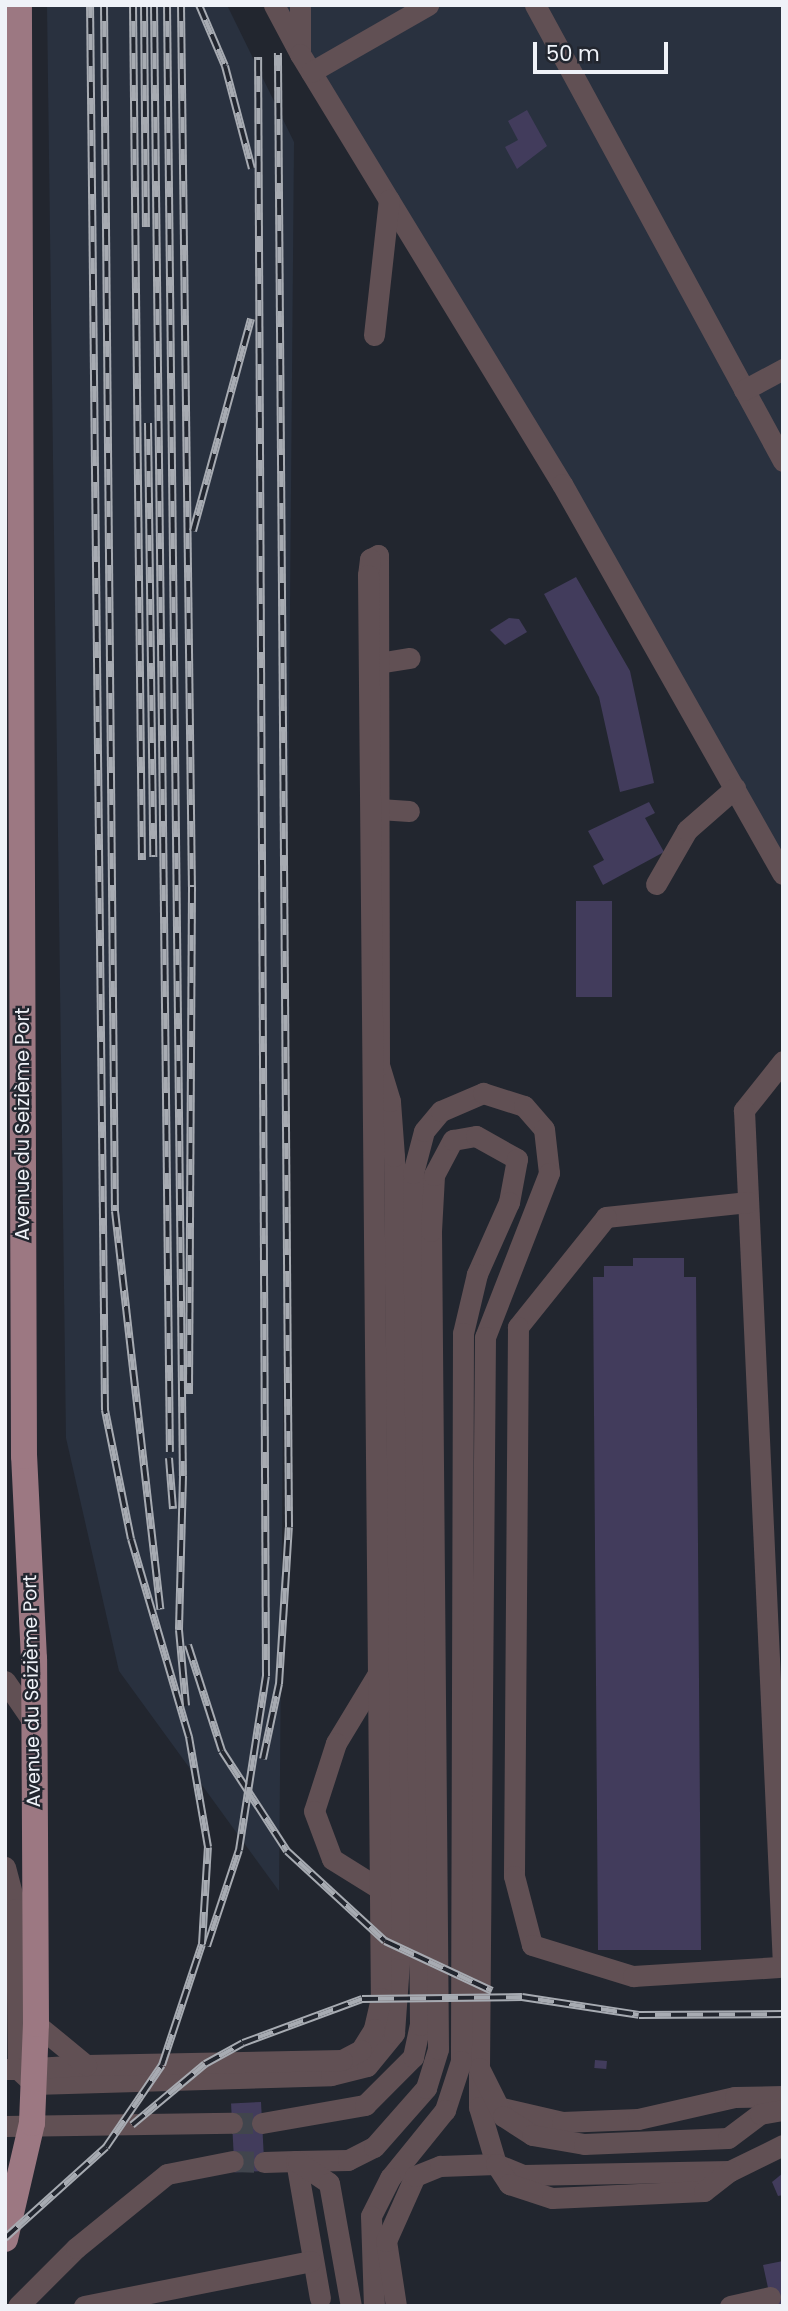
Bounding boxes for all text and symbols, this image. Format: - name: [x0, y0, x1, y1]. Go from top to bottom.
- scale bar: [536, 28, 671, 72]
- text: 50 m: [546, 39, 600, 68]
- street label: Avenue du Seizième Port: [12, 1008, 34, 1240]
- street label: Avenue du Seizième Port: [19, 1574, 45, 1808]

